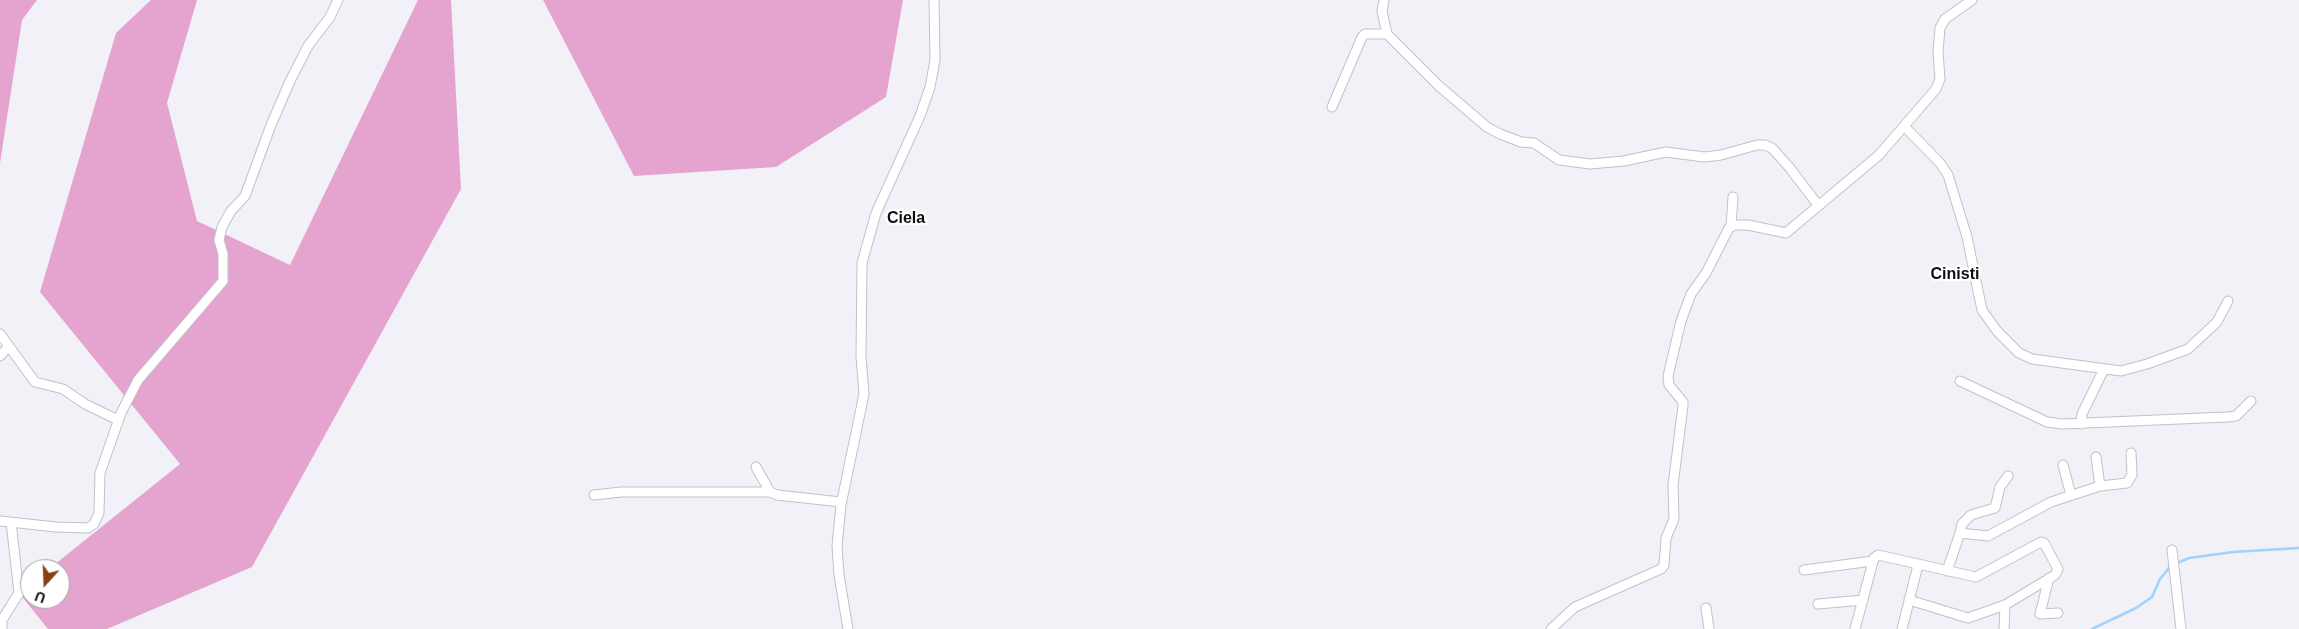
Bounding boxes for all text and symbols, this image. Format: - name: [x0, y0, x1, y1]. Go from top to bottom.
- district label: Ciela: [887, 209, 925, 229]
- district label: Cinisti: [1931, 265, 1979, 285]
- north arrow: [20, 559, 70, 609]
- text: U: [33, 588, 48, 606]

